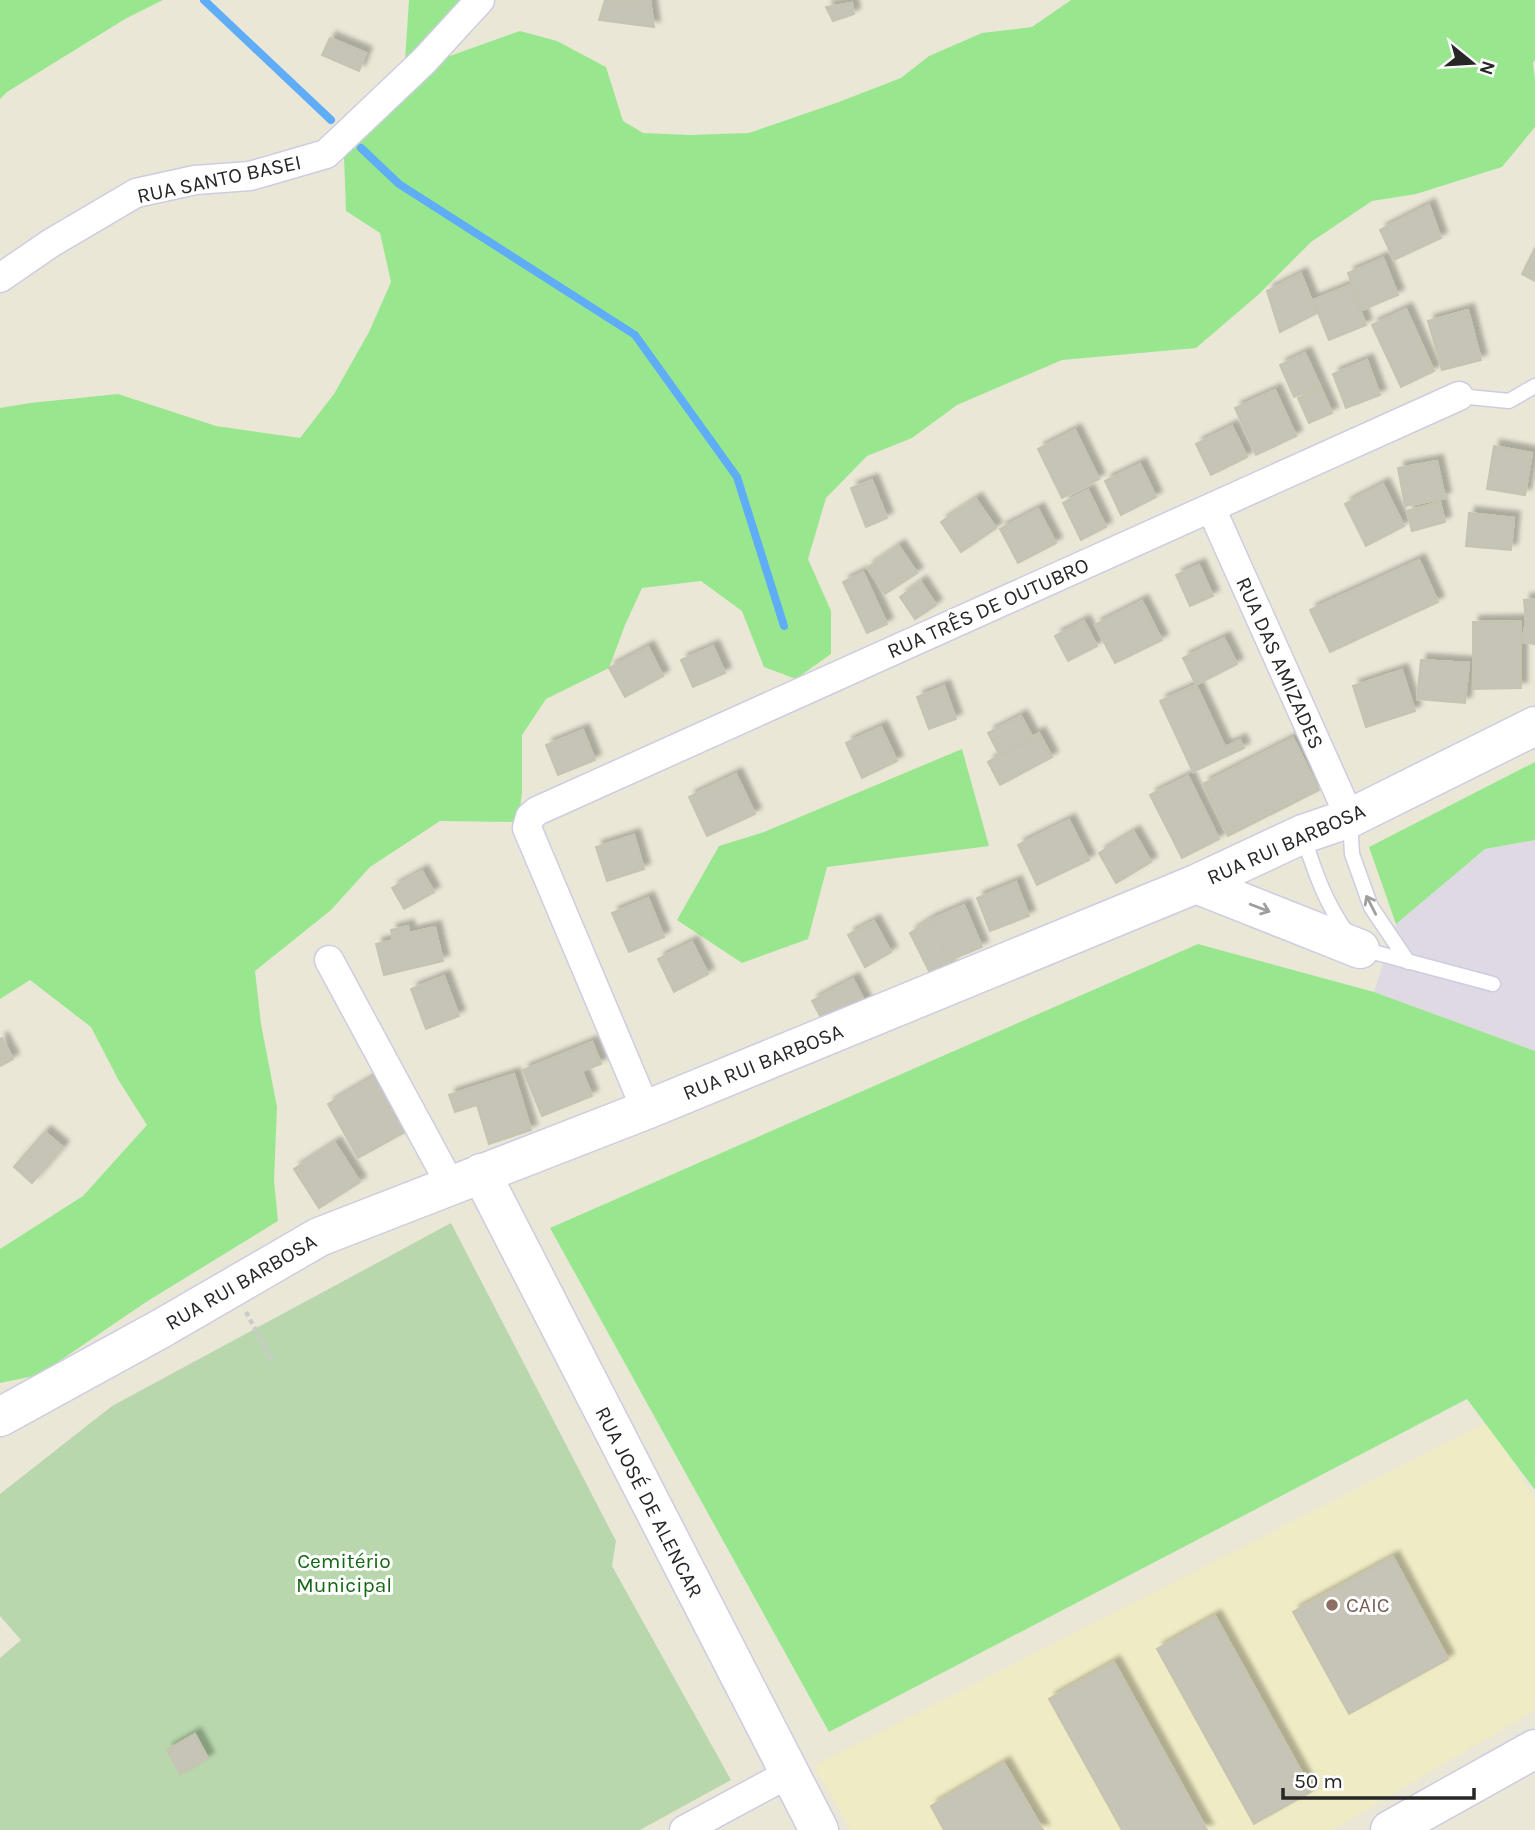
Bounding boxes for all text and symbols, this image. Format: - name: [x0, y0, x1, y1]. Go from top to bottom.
- north arrow: [1437, 28, 1507, 98]
- text: N: [1475, 58, 1500, 78]
- street label: RUA SANTO BASEI: [135, 150, 303, 208]
- street label: RUA TRÊS DE OUTUBRO: [883, 553, 1093, 663]
- street label: RUA DAS AMIZADES: [1231, 573, 1329, 753]
- street label: RUA RUI BARBOSA: [1203, 798, 1369, 890]
- one-way arrow: [1363, 895, 1377, 916]
- one-way arrow: [1249, 902, 1270, 915]
- street label: RUA RUI BARBOSA: [679, 1019, 847, 1105]
- street label: RUA RUI BARBOSA: [161, 1229, 321, 1335]
- street label: RUA JOSÉ DE ALENCAR: [590, 1402, 708, 1602]
- park label: Cemitério Municipal: [296, 1549, 392, 1597]
- place label: CAIC: [1346, 1593, 1390, 1617]
- marker: CAIC: [1324, 1597, 1340, 1613]
- scale bar: [1283, 1756, 1474, 1800]
- text: 50 m: [1294, 1769, 1343, 1793]

